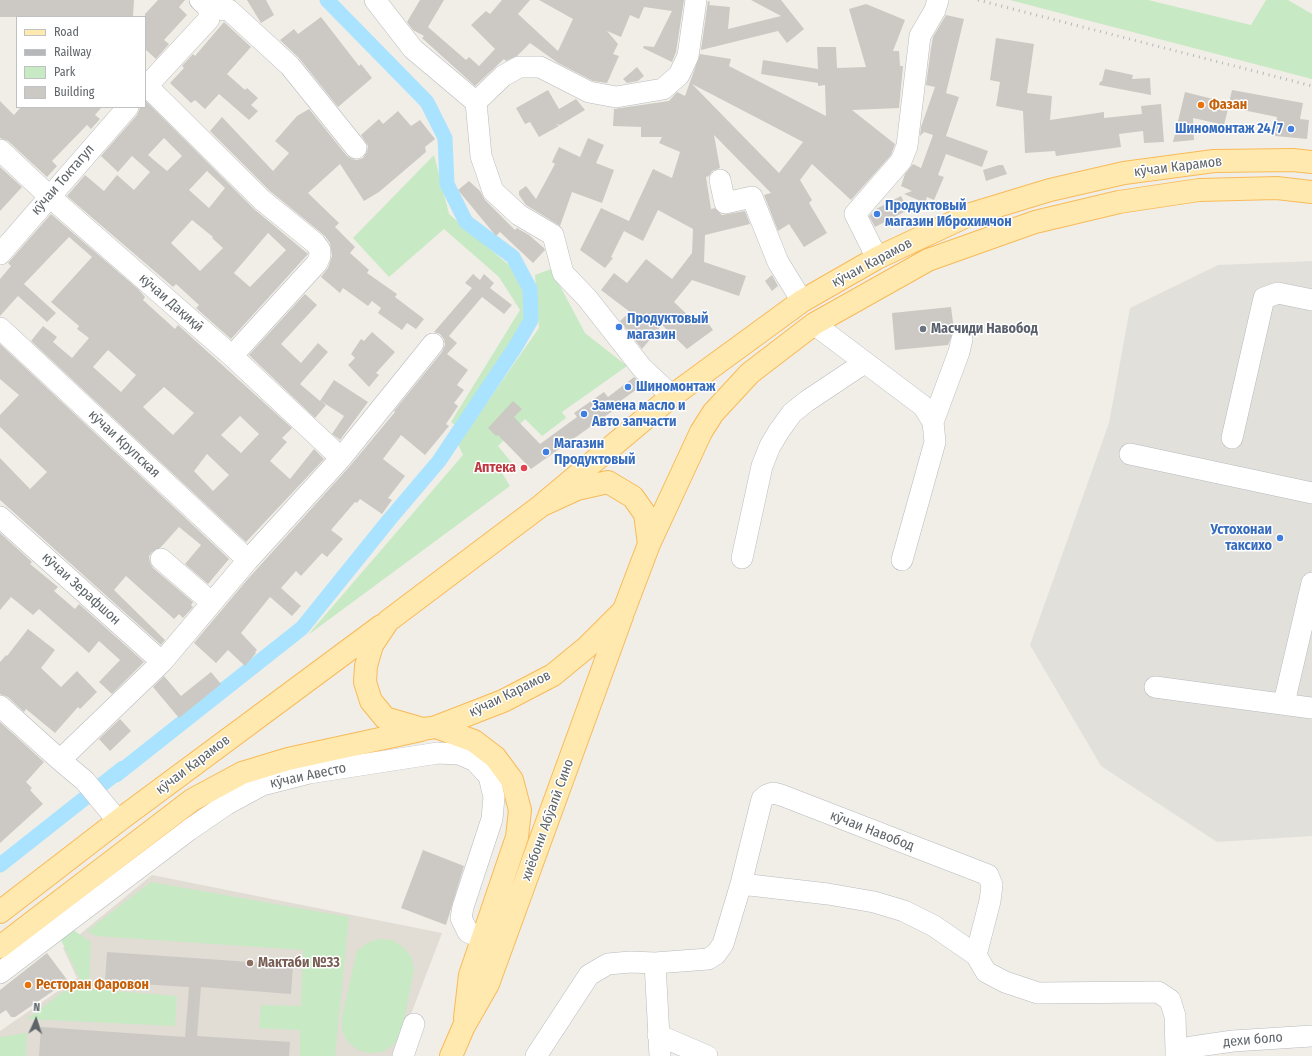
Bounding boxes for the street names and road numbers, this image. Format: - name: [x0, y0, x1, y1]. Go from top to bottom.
- street label: кӯчаи Токтагул: [28, 141, 98, 219]
- street label: кӯчаи Карамов: [1133, 153, 1223, 181]
- street label: кӯчаи Карамов: [829, 235, 915, 291]
- street label: кӯчаи Дақиқӣ: [135, 270, 207, 336]
- street label: кӯчаи Крупская: [85, 406, 163, 482]
- street label: кӯчаи Зерафшон: [38, 549, 124, 629]
- street label: кӯчаи Карамов: [466, 667, 554, 721]
- street label: кӯчаи Карамов: [153, 732, 233, 798]
- street label: хиёбони Абӯалӣ Сино: [518, 757, 578, 883]
- street label: кӯчаи Авесто: [268, 760, 348, 792]
- street label: кӯчаи Навобод: [828, 807, 916, 855]
- street label: дехи боло: [1222, 1029, 1284, 1051]

